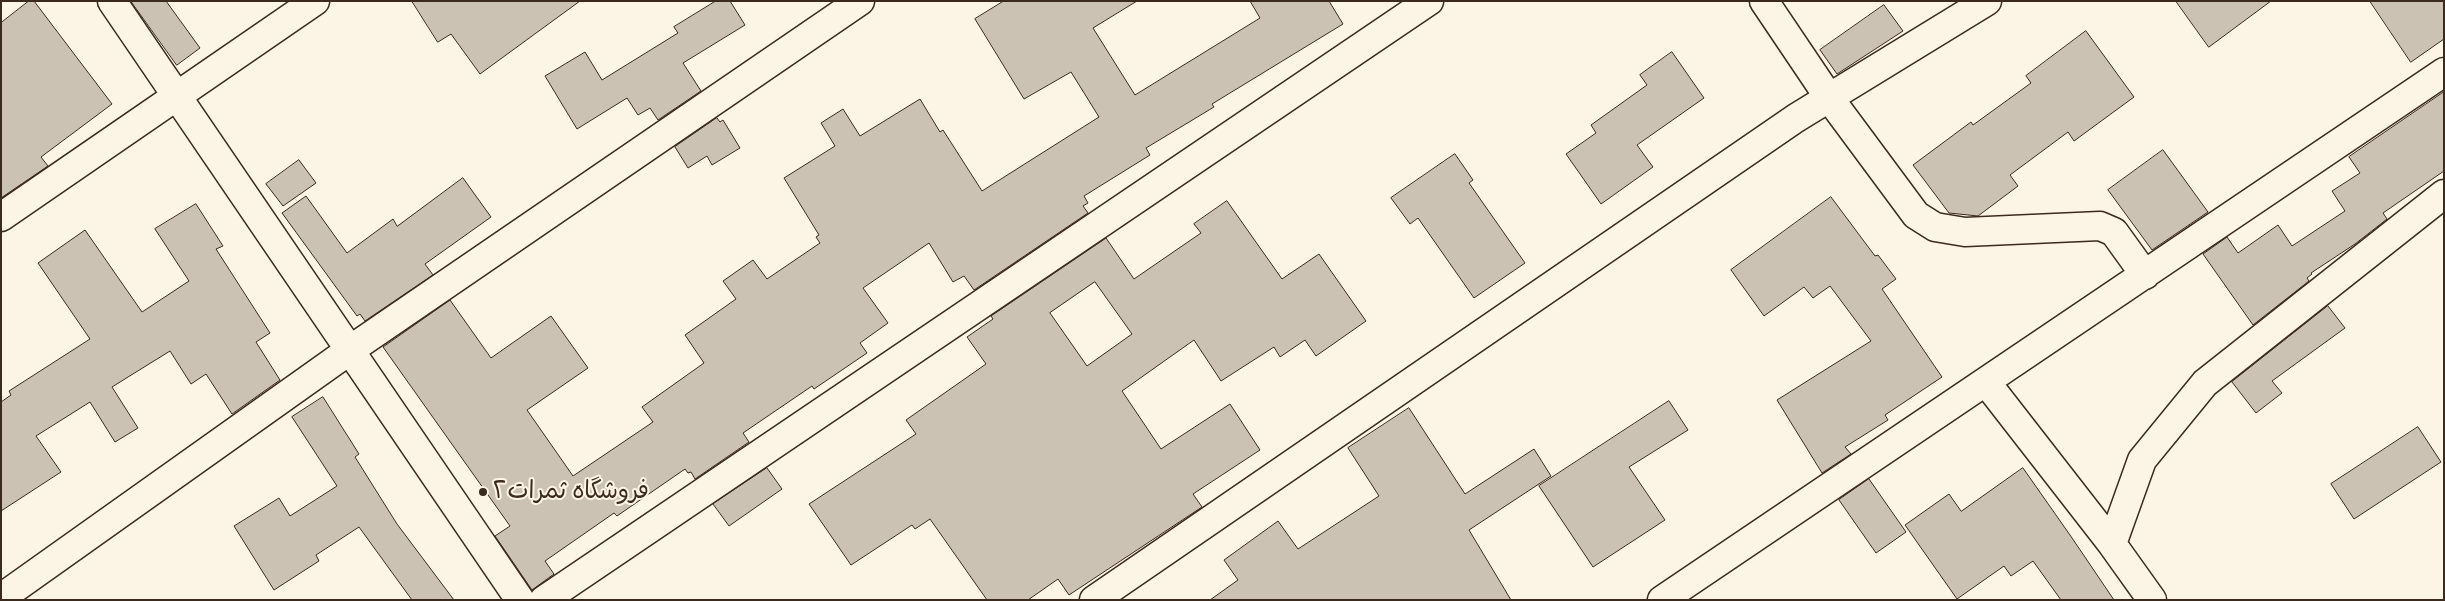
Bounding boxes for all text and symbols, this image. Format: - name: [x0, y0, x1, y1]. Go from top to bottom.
- place label: فروشگاه ثمرات٢: [493, 478, 649, 506]
- marker: فروشگاه ثمرات٢: [477, 486, 489, 498]

